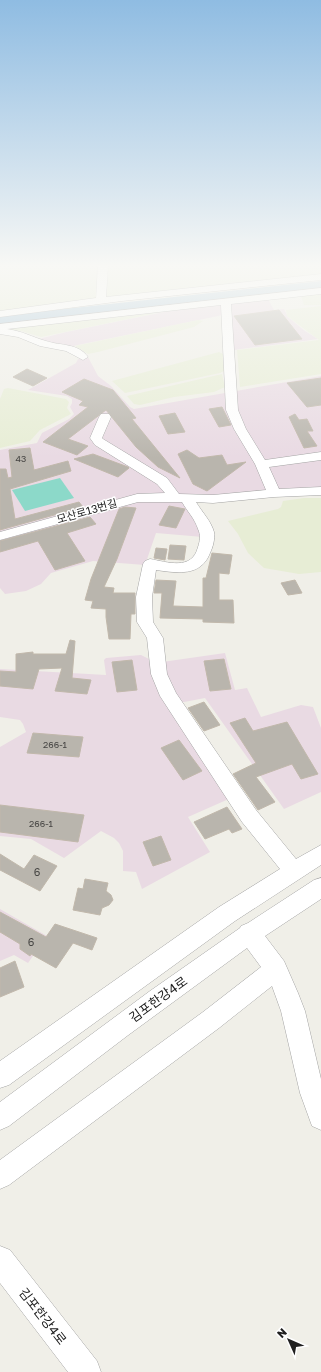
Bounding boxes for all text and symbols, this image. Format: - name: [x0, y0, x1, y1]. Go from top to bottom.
- house number: 43: [16, 453, 26, 464]
- street label: 모산로13번길: [55, 496, 119, 525]
- house number: 266-1: [43, 739, 68, 750]
- house number: 266-1: [29, 818, 54, 829]
- house number: 6: [34, 865, 41, 878]
- house number: 6: [28, 935, 35, 948]
- street label: 김포한강4로: [126, 973, 190, 1025]
- street label: 김포한강4로: [16, 1284, 70, 1348]
- north arrow: [269, 1320, 309, 1360]
- text: N: [274, 1325, 289, 1340]

